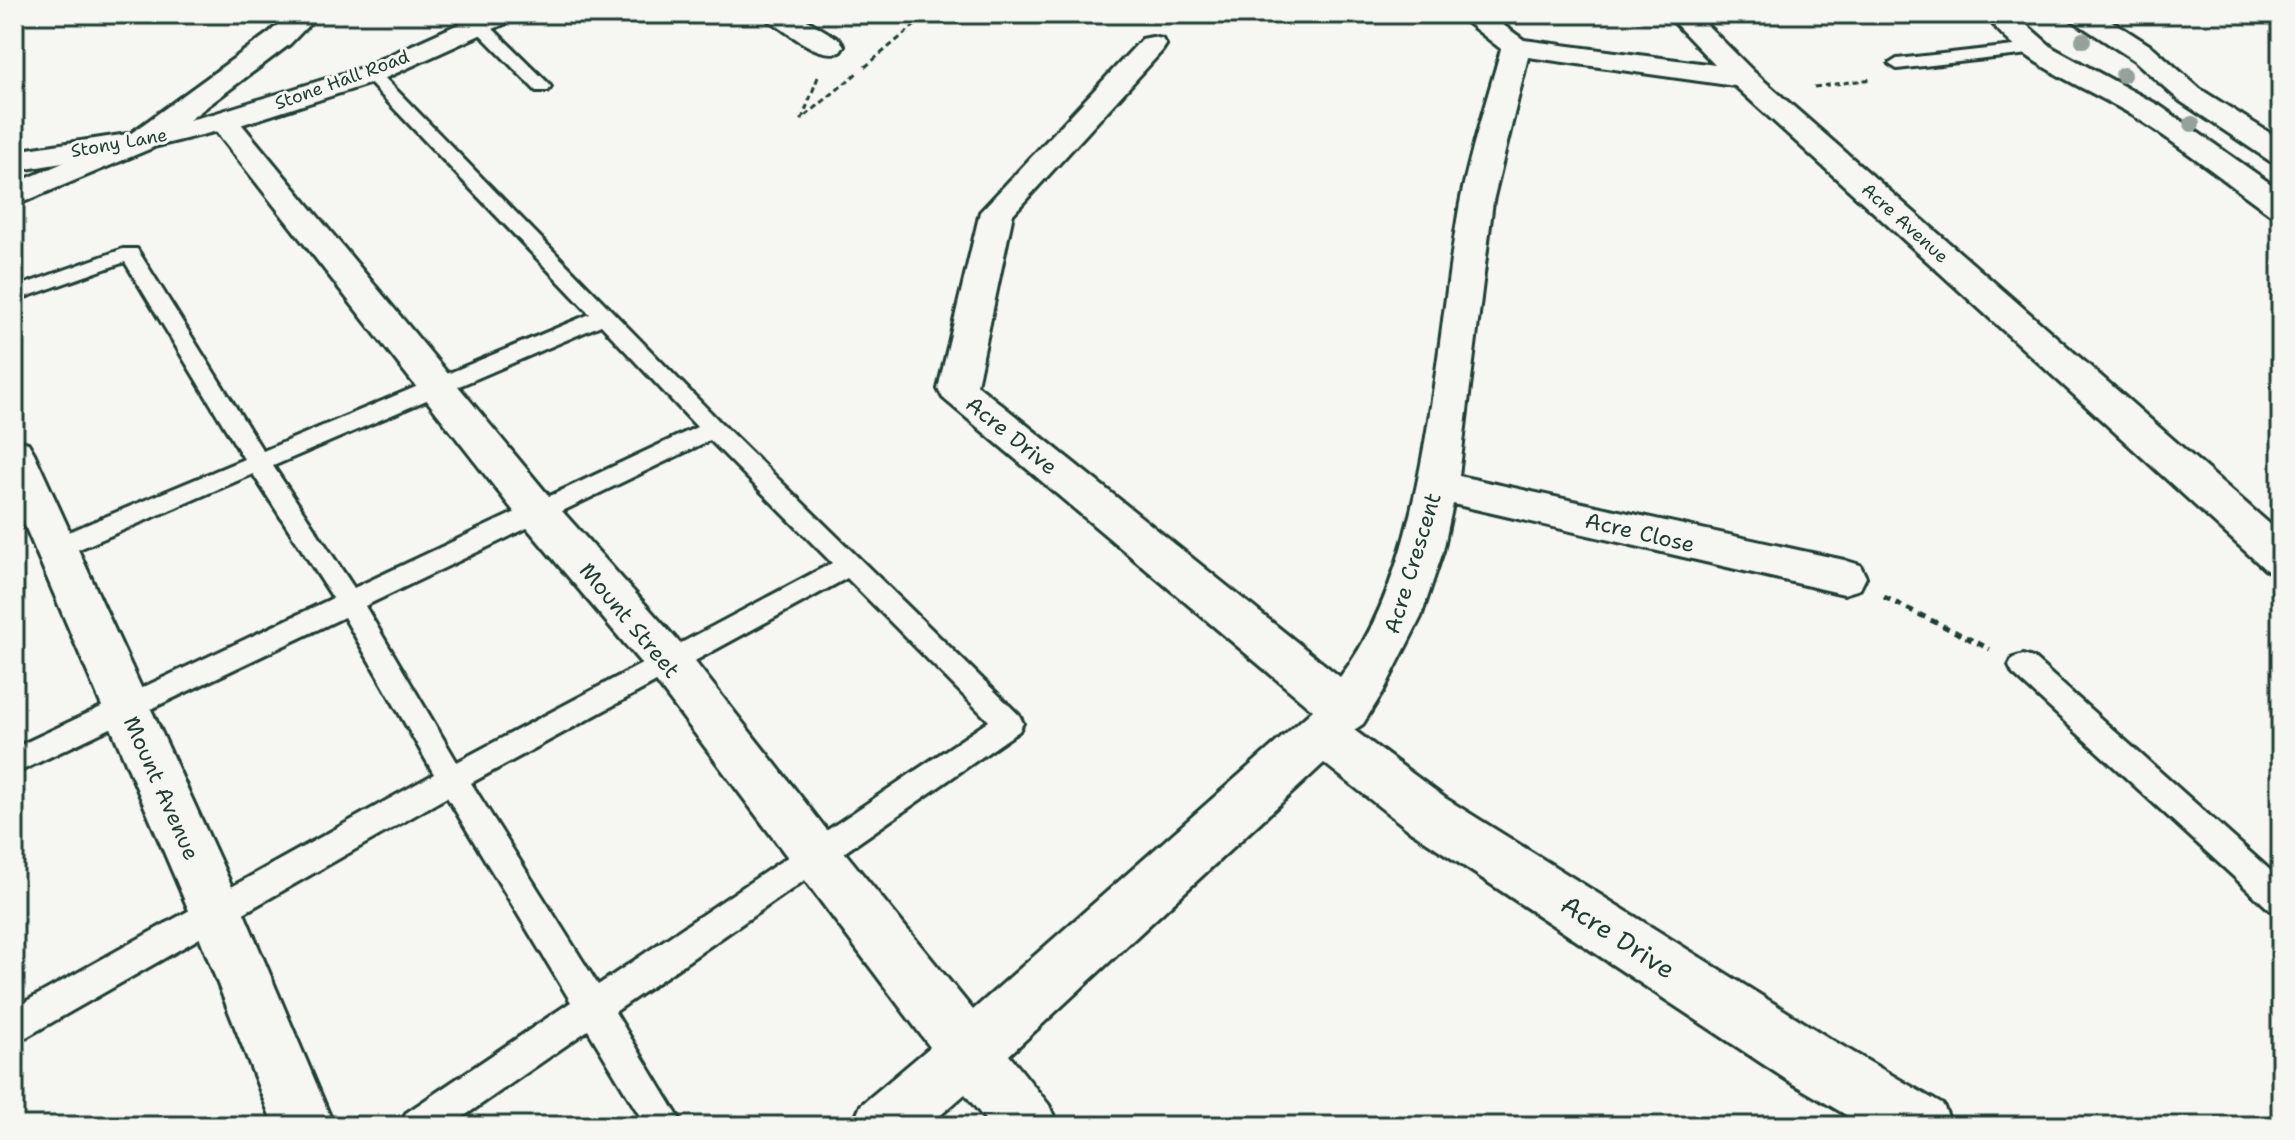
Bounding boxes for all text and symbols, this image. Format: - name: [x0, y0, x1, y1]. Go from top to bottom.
- street label: Stone Hall Road: [271, 45, 413, 115]
- street label: Stony Lane: [69, 123, 169, 163]
- street label: Acre Avenue: [1856, 178, 1954, 268]
- street label: Acre Drive: [960, 390, 1063, 481]
- street label: Acre Crescent: [1377, 489, 1448, 637]
- street label: Acre Close: [1582, 506, 1697, 559]
- street label: Mount Street: [573, 557, 686, 684]
- street label: Mount Avenue: [117, 712, 206, 865]
- street label: Acre Drive: [1554, 887, 1682, 987]

